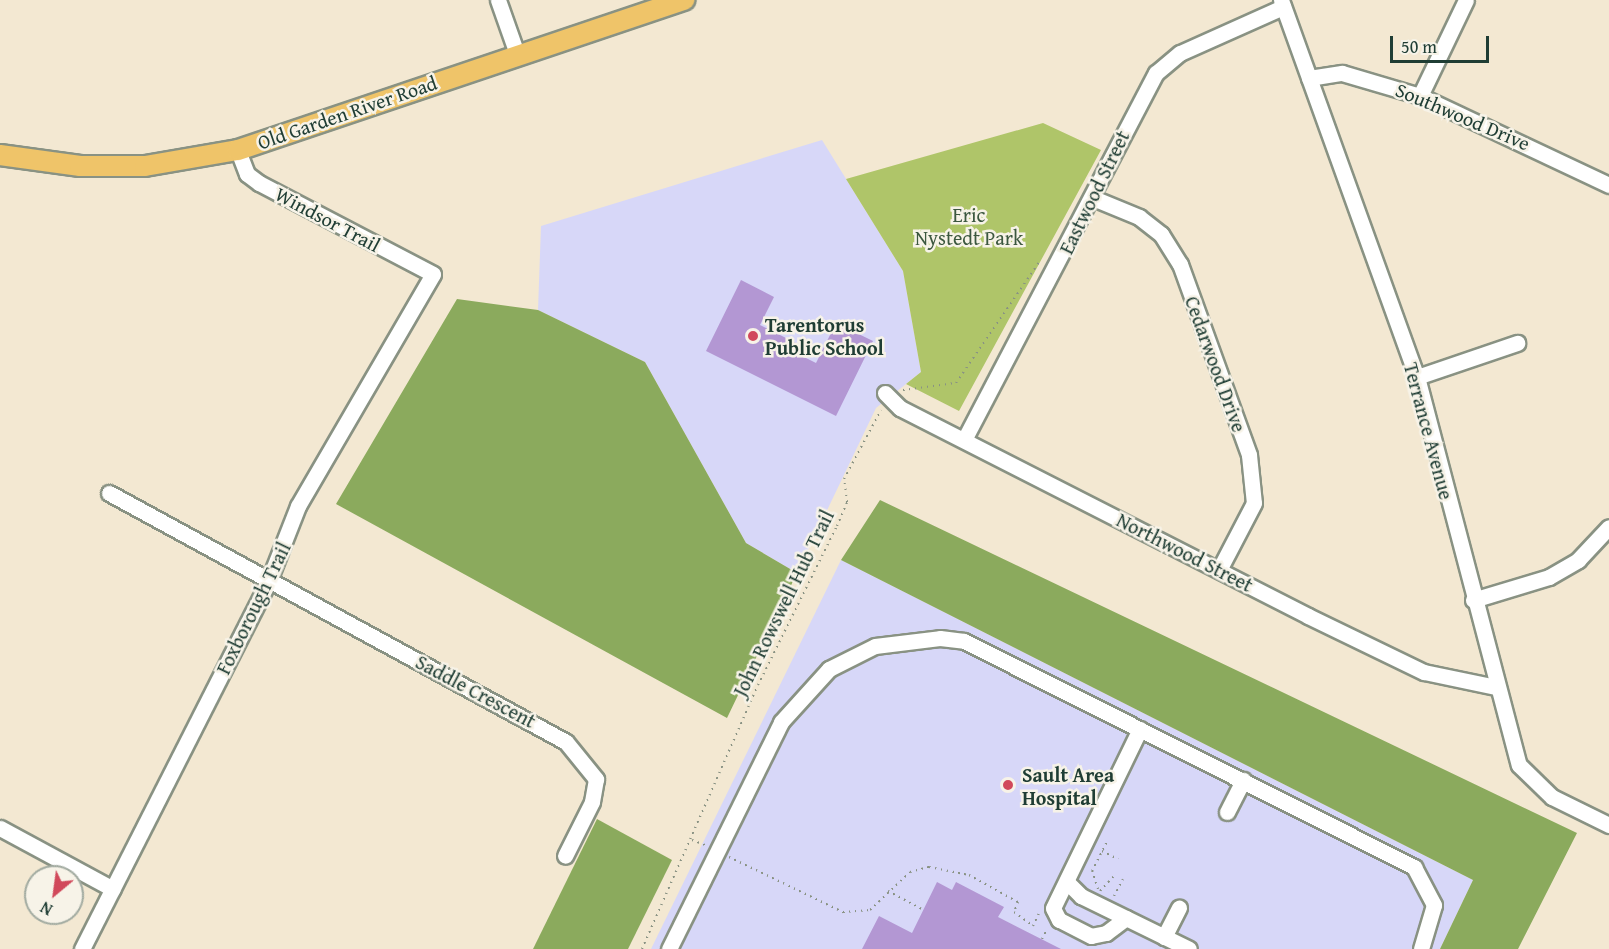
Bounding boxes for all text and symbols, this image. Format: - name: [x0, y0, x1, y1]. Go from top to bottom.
- scale bar: [1393, 24, 1492, 62]
- text: 50 m: [1401, 33, 1437, 60]
- street label: Old Garden River Road: [254, 70, 440, 154]
- street label: Southwood Drive: [1392, 77, 1534, 155]
- street label: Eastwood Street: [1054, 126, 1134, 258]
- street label: Windsor Trail: [271, 181, 385, 257]
- park label: Eric Nystedt Park: [915, 203, 1023, 250]
- street label: Cedarwood Drive: [1180, 293, 1252, 435]
- place label: Tarentorus Public School: [765, 312, 884, 359]
- marker: Tarentorus Public School: [746, 329, 760, 343]
- street label: Terrance Avenue: [1399, 360, 1459, 502]
- street label: John Rowswell Hub Trail: [727, 506, 839, 700]
- street label: Northwood Street: [1113, 507, 1257, 597]
- street label: Foxborough Trail: [211, 538, 295, 678]
- street label: Saddle Crescent: [412, 649, 540, 733]
- place label: Sault Area Hospital: [1022, 762, 1114, 809]
- marker: Sault Area Hospital: [999, 776, 1017, 794]
- north arrow: [24, 865, 84, 925]
- text: N: [36, 896, 57, 922]

